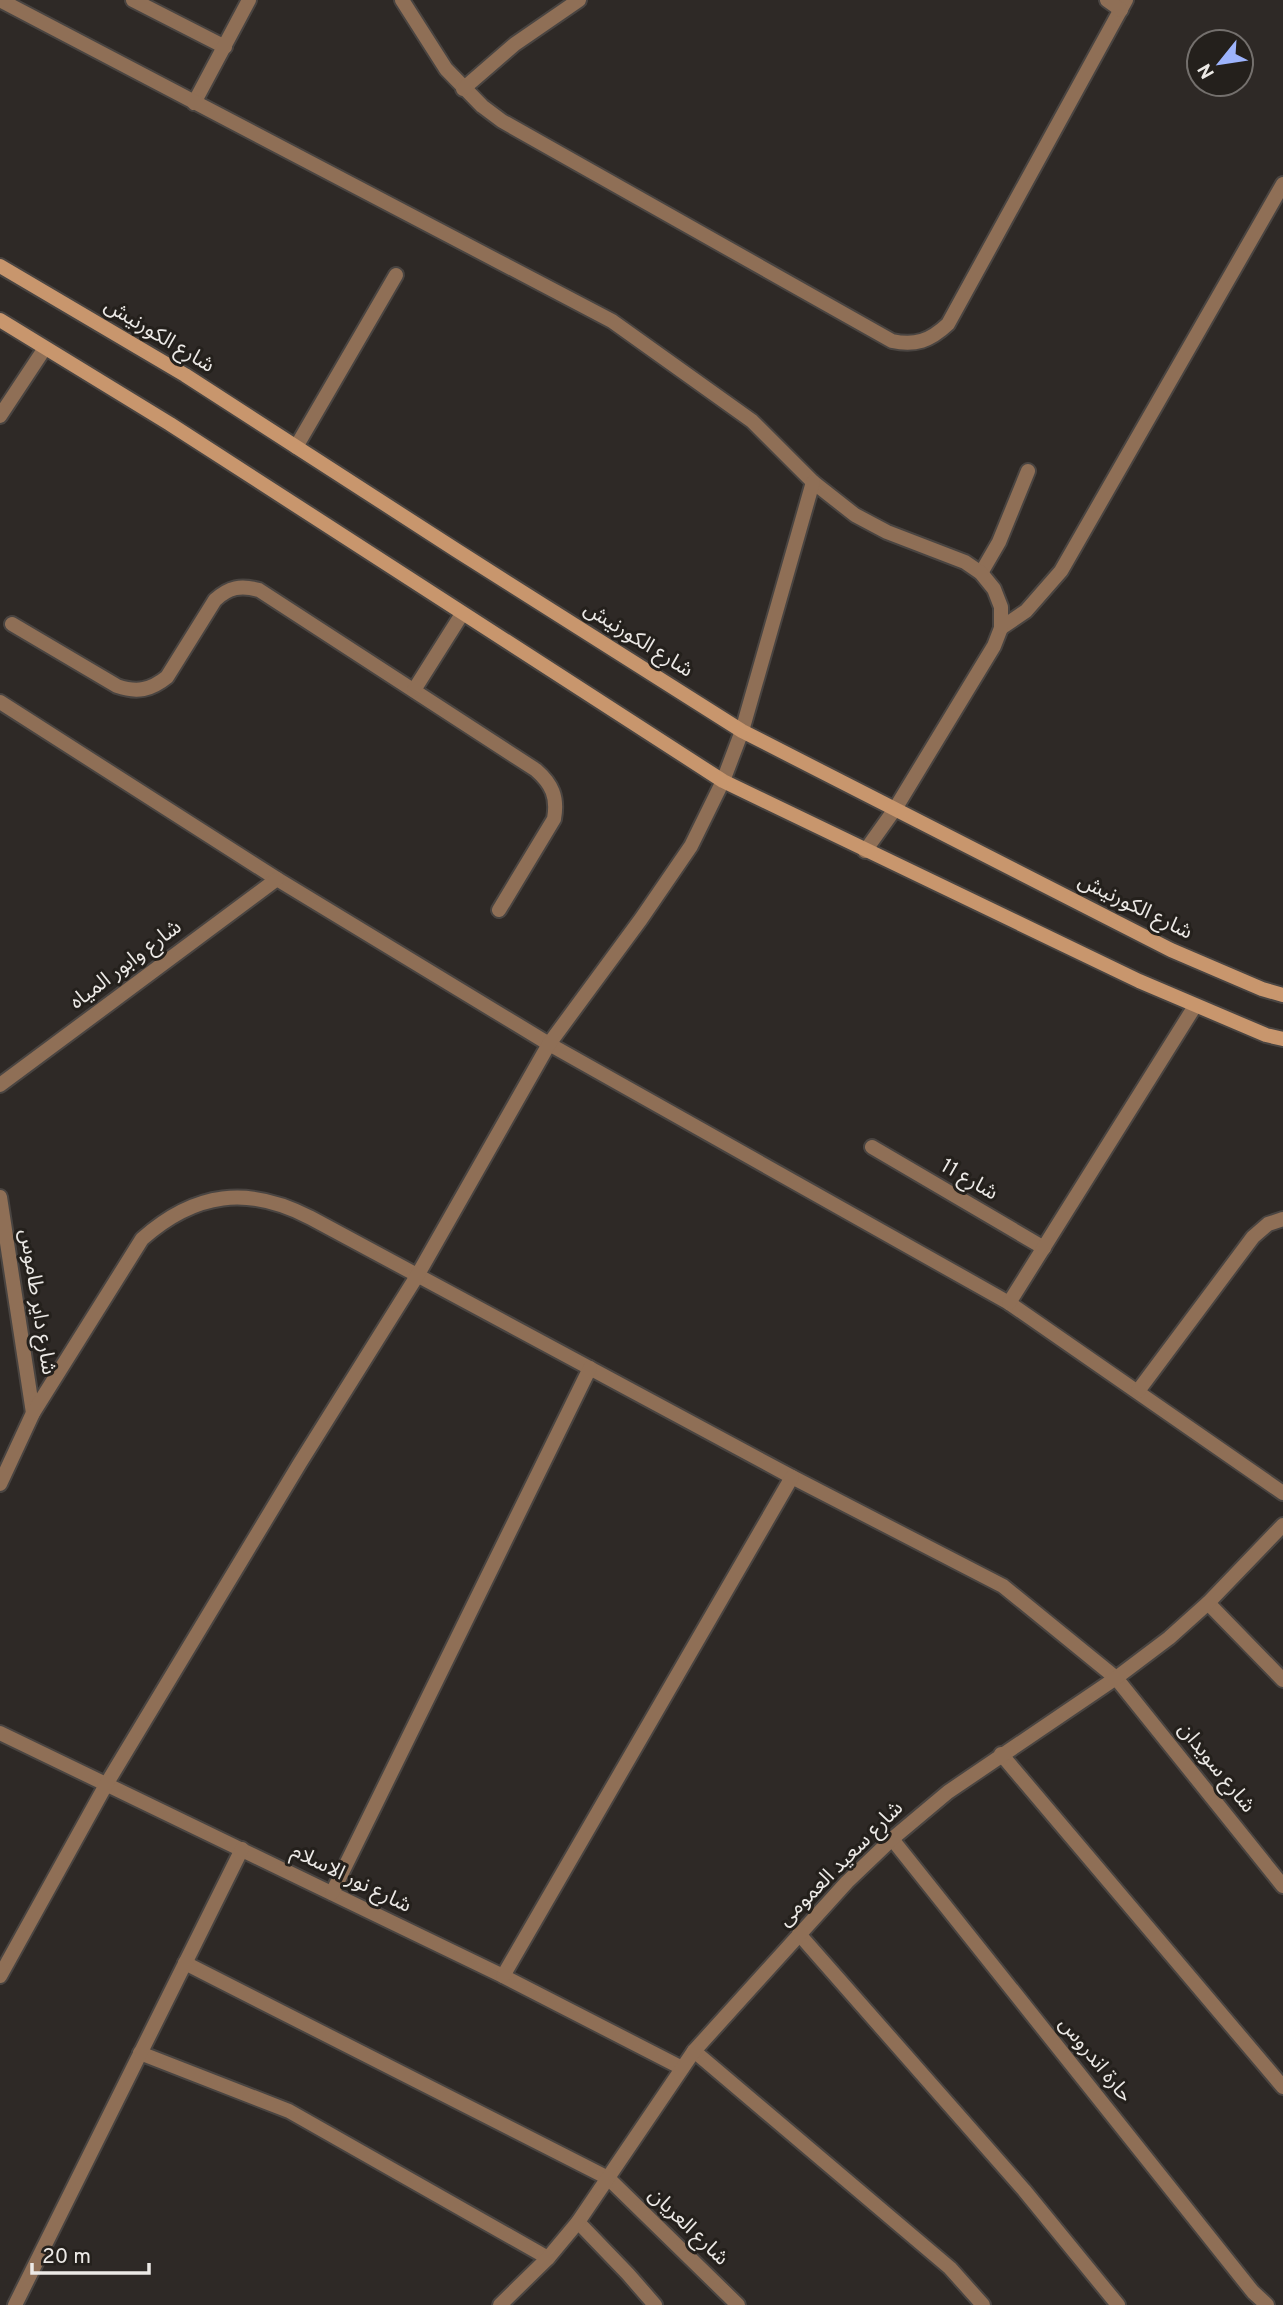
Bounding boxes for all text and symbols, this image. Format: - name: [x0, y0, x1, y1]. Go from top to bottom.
- north arrow: [1185, 28, 1255, 98]
- text: N: [1193, 59, 1221, 82]
- street label: شارع الكورنيش: [99, 292, 219, 380]
- street label: شارع الكورنيش: [578, 596, 698, 684]
- street label: شارع الكورنيش: [1073, 868, 1197, 946]
- street label: شارع وابور المياه: [65, 914, 187, 1016]
- street label: شارع 11: [936, 1153, 1002, 1207]
- street label: شارع داير طاموس: [12, 1227, 62, 1377]
- street label: شارع سويدان: [1171, 1717, 1261, 1819]
- street label: شارع سعيد العمومى: [772, 1795, 910, 1933]
- street label: شارع نور الاسلام: [286, 1838, 416, 1921]
- street label: حارة اندروس: [1052, 2011, 1138, 2109]
- street label: شارع العريان: [642, 2182, 734, 2272]
- scale bar: [32, 2232, 149, 2276]
- text: 20 m: [42, 2244, 91, 2271]

